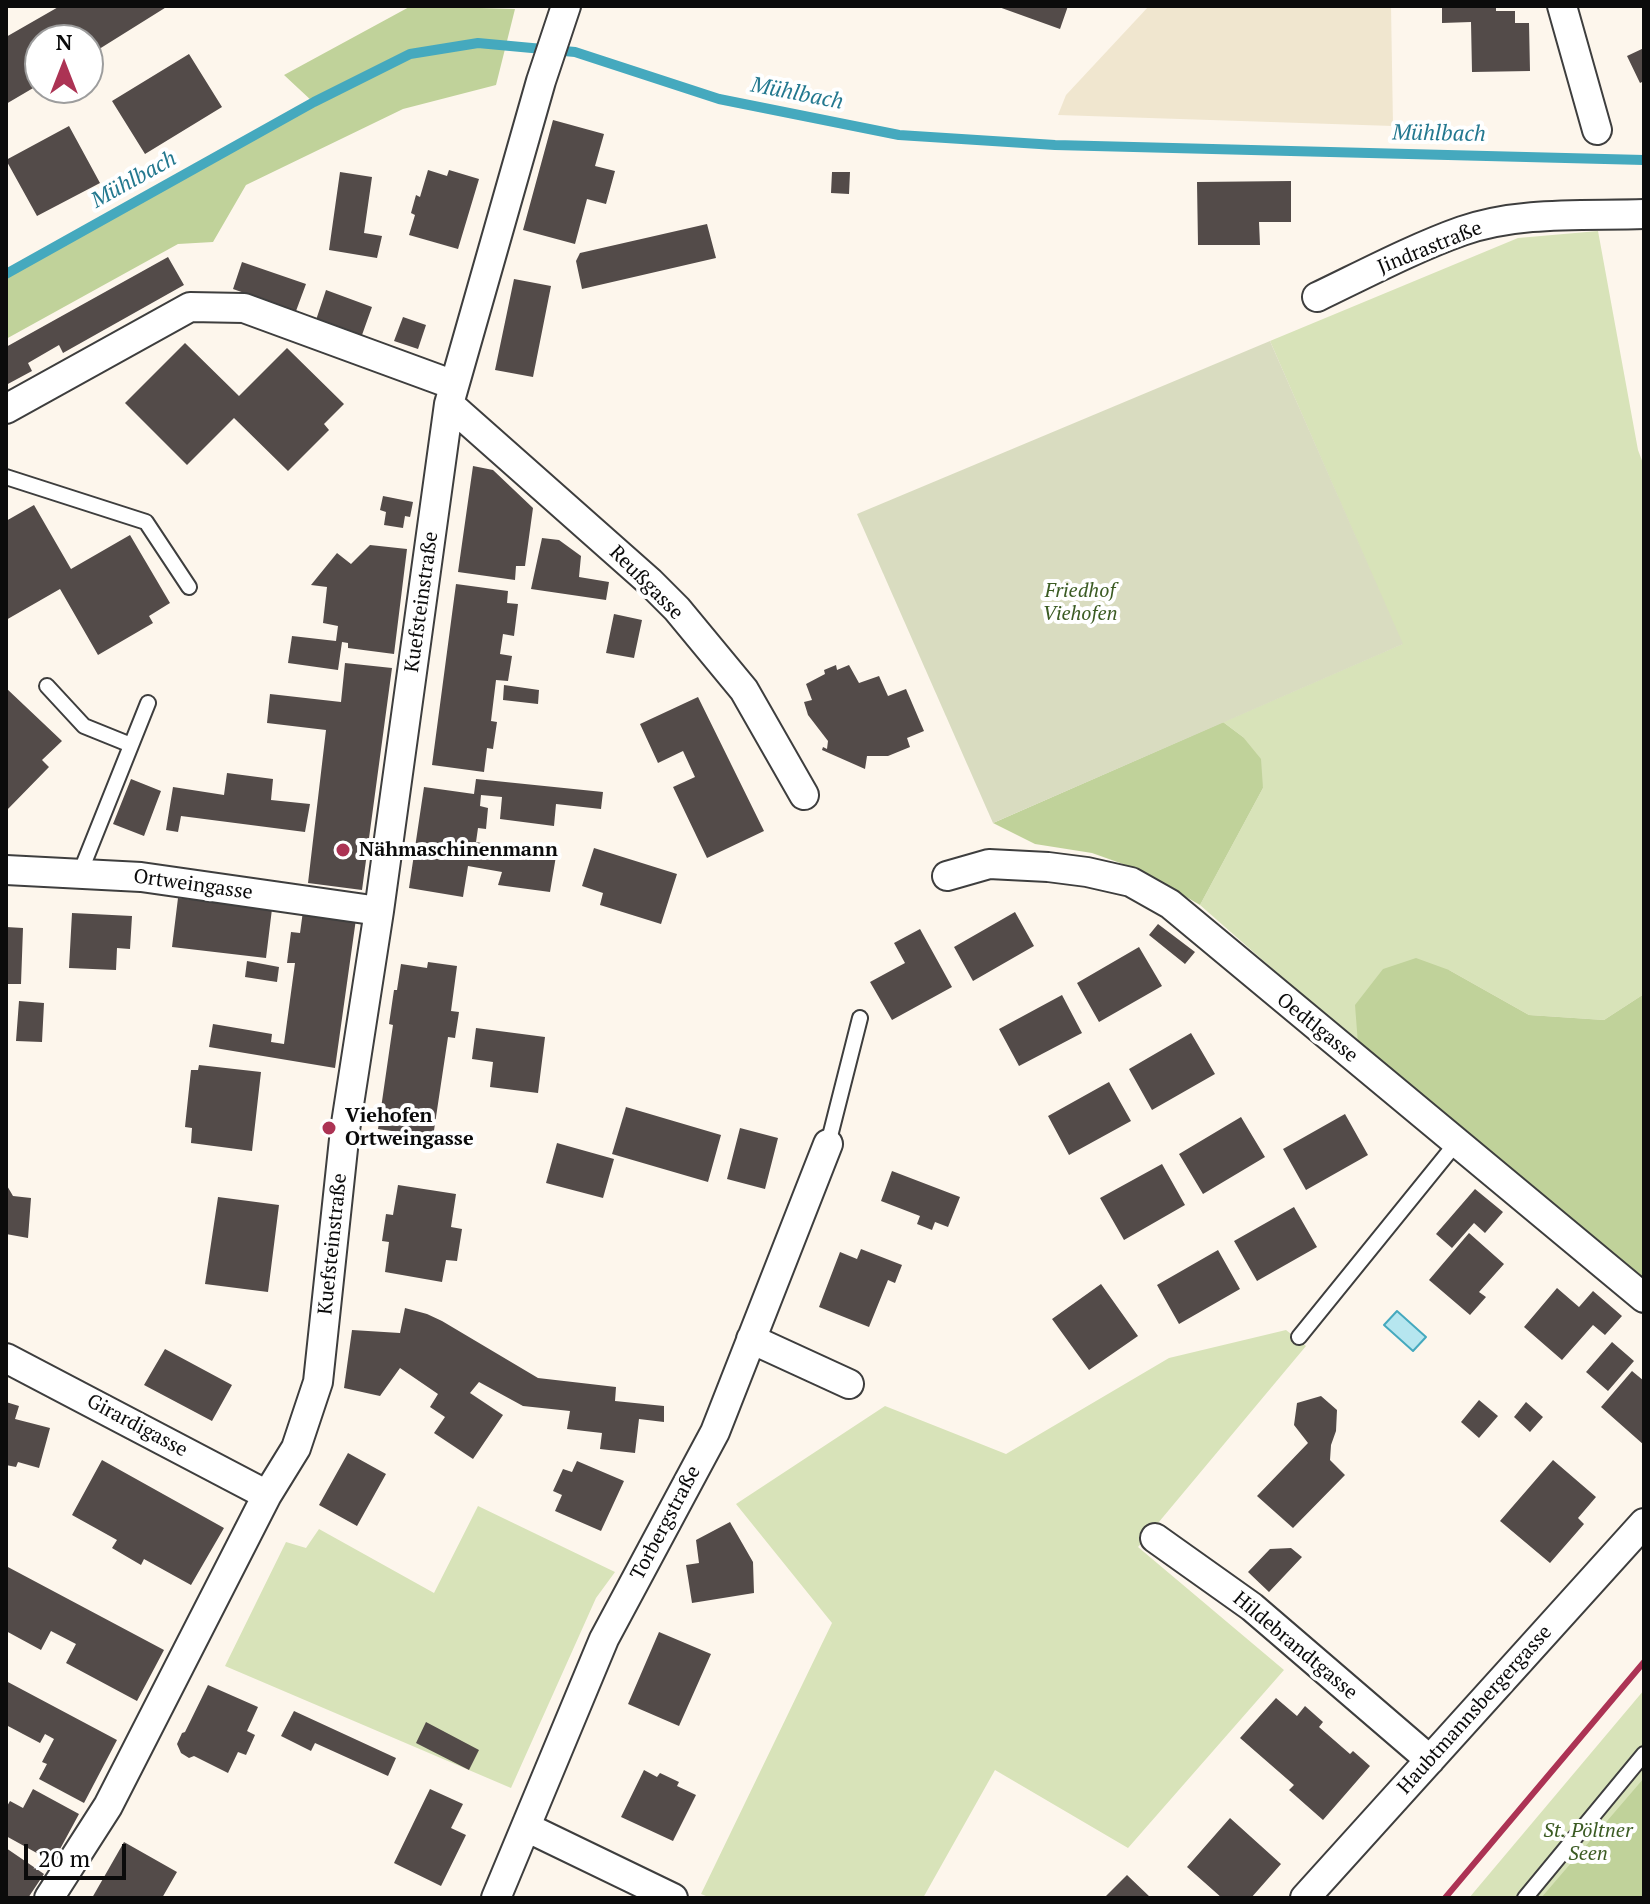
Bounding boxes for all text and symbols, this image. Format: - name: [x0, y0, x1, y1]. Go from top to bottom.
- north arrow: [24, 24, 104, 104]
- text: N: [56, 27, 72, 56]
- water label: Mühlbach: [749, 72, 845, 116]
- water label: Mühlbach: [1392, 120, 1486, 148]
- water label: Mühlbach: [87, 146, 181, 214]
- street label: Jindrastraße: [1374, 216, 1486, 280]
- street label: Kuefsteinstraße: [400, 530, 444, 674]
- street label: Reußgasse: [604, 541, 688, 625]
- park label: Friedhof Viehofen: [1042, 579, 1118, 626]
- place label: Nähmaschinenmann: [359, 838, 558, 862]
- marker: Nähmaschinenmann: [334, 841, 352, 859]
- street label: Ortweingasse: [132, 865, 254, 905]
- street label: Oedtlgasse: [1272, 988, 1362, 1068]
- place label: Viehofen Ortweingasse: [345, 1104, 474, 1151]
- marker: Viehofen Ortweingasse: [320, 1119, 338, 1137]
- street label: Kuefsteinstraße: [314, 1172, 352, 1316]
- street label: Girardigasse: [83, 1389, 191, 1463]
- street label: Torbergstraße: [626, 1462, 706, 1584]
- street label: Hildebrandtgasse: [1228, 1587, 1362, 1705]
- street label: Haubtmannsbergergasse: [1393, 1621, 1557, 1799]
- park label: St. Pöltner Seen: [1543, 1819, 1633, 1866]
- scale bar: [28, 1828, 130, 1878]
- text: 20 m: [38, 1842, 90, 1874]

